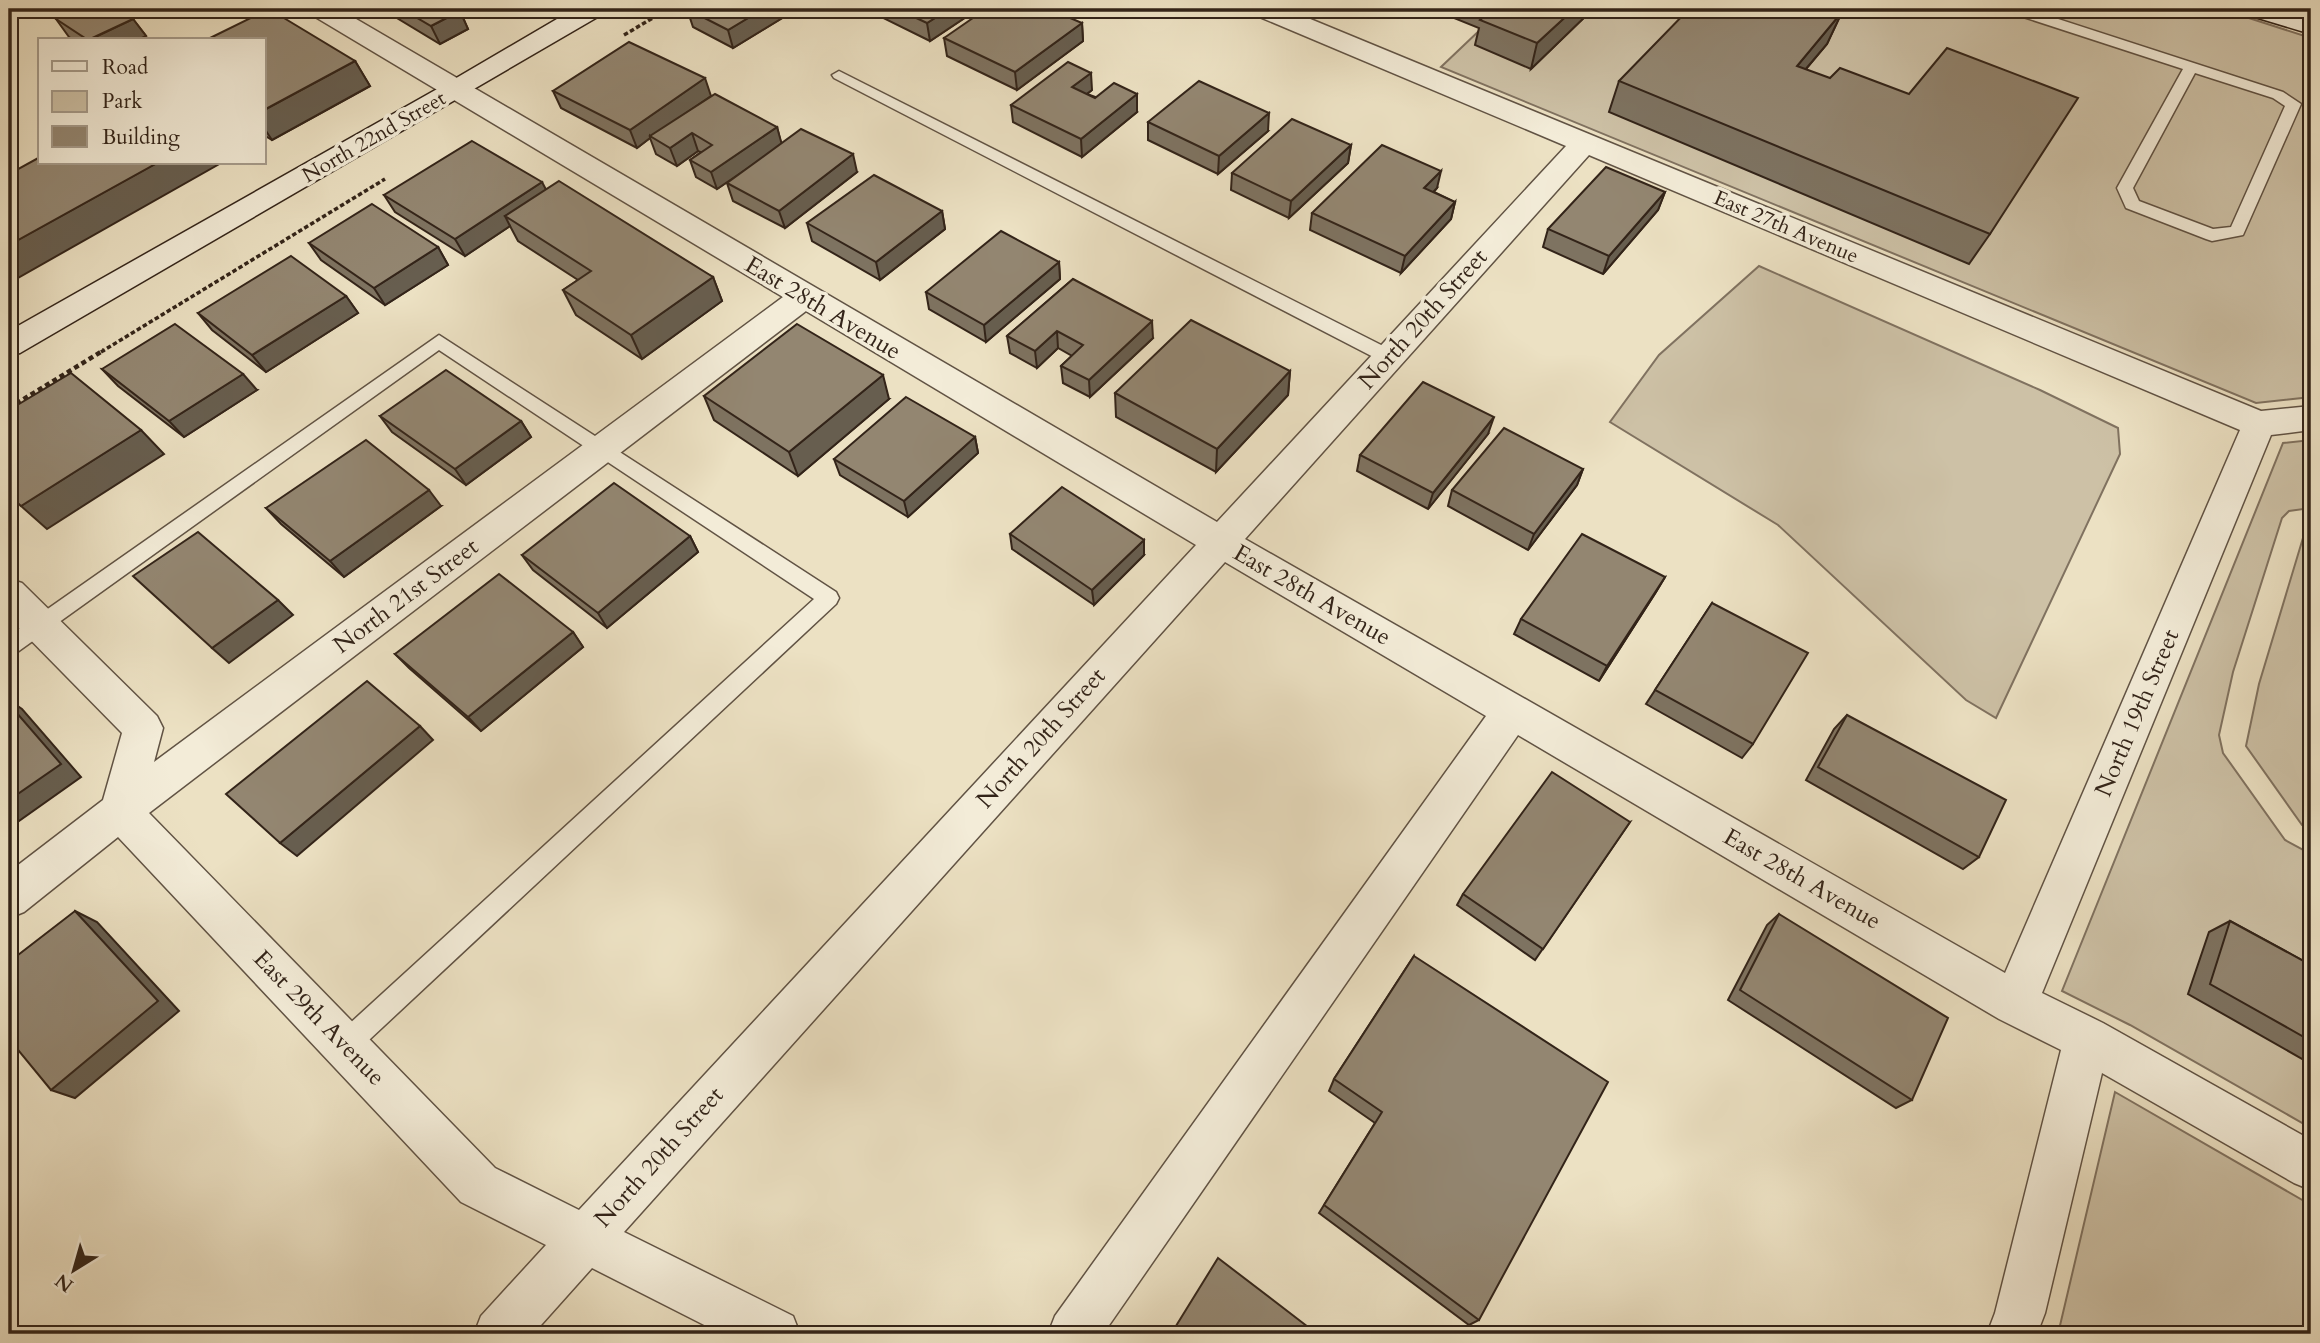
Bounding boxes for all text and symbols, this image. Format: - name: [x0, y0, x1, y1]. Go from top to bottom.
- legend: [38, 38, 266, 164]
- text: Road: [102, 53, 148, 82]
- street label: North 22nd Street: [297, 84, 451, 190]
- text: Park: [102, 87, 143, 116]
- text: Building: [102, 123, 180, 152]
- street label: East 27th Avenue: [1709, 183, 1863, 271]
- street label: North 20th Street: [1351, 241, 1495, 397]
- street label: East 28th Avenue: [739, 248, 907, 368]
- street label: North 21st Street: [327, 530, 486, 661]
- street label: East 28th Avenue: [1227, 536, 1397, 654]
- street label: North 19th Street: [2087, 624, 2187, 802]
- street label: North 20th Street: [969, 660, 1113, 816]
- street label: East 28th Avenue: [1717, 820, 1887, 938]
- street label: East 29th Avenue: [246, 943, 392, 1093]
- street label: North 20th Street: [587, 1079, 731, 1235]
- north arrow: [38, 1234, 108, 1304]
- text: N: [50, 1267, 79, 1298]

